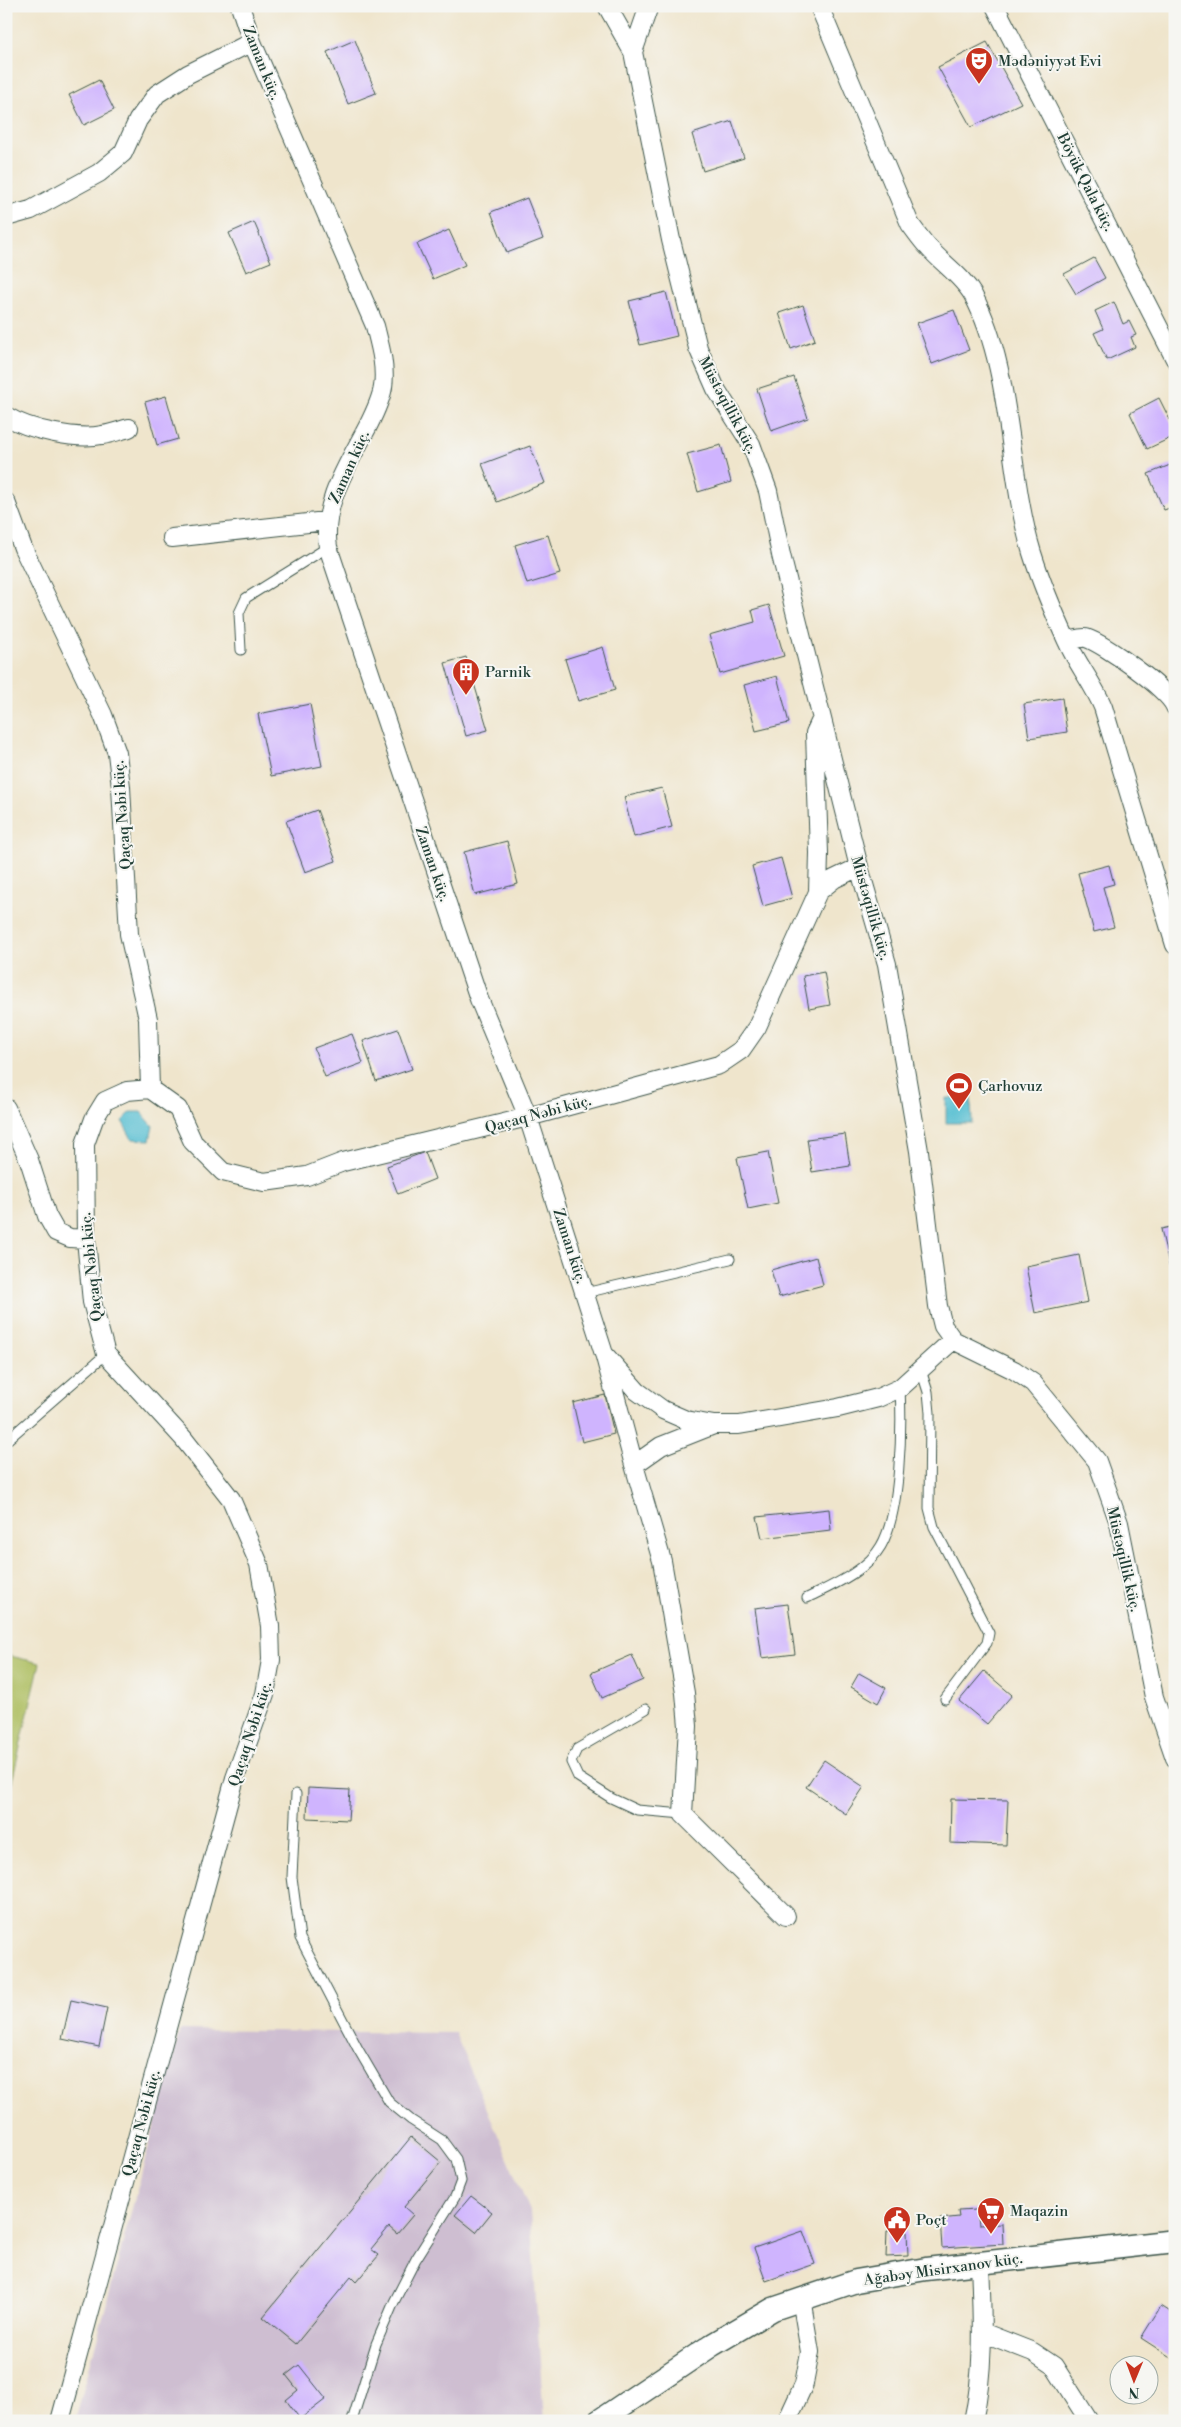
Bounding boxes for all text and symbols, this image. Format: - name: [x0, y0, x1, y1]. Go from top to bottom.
- street label: Zaman küç.: [238, 24, 285, 103]
- theatre icon: Mədəniyyət Evi: [964, 46, 994, 85]
- place label: Mədəniyyət Evi: [998, 52, 1102, 71]
- street label: Böyük Qala küç.: [1052, 129, 1118, 235]
- street label: Müstəqillik küç.: [694, 353, 761, 457]
- street label: Zaman küç.: [325, 428, 374, 507]
- building icon: Parnik: [451, 657, 481, 696]
- place label: Parnik: [485, 663, 532, 682]
- street label: Qaçaq Nəbi küç.: [109, 760, 136, 870]
- street label: Zaman küç.: [411, 824, 454, 904]
- street label: Müstəqillik küç.: [847, 854, 894, 962]
- sports icon: Çarhovuz: [944, 1071, 974, 1110]
- place label: Çarhovuz: [978, 1077, 1042, 1096]
- street label: Qaçaq Nəbi küç.: [483, 1091, 593, 1138]
- street label: Zaman küç.: [548, 1206, 591, 1286]
- street label: Qaçaq Nəbi küç.: [76, 1212, 107, 1322]
- street label: Müstəqillik küç.: [1102, 1505, 1145, 1614]
- street label: Qaçaq Nəbi küç.: [225, 1679, 276, 1789]
- street label: Qaçaq Nəbi küç.: [118, 2068, 165, 2178]
- supermarket icon: Maqazin: [976, 2196, 1006, 2235]
- place label: Maqazin: [1010, 2202, 1068, 2221]
- public building icon: Poçt: [882, 2205, 912, 2244]
- place label: Poçt: [916, 2211, 947, 2230]
- street label: Ağabəy Misirxanov küç.: [861, 2249, 1024, 2290]
- north arrow: [1108, 2354, 1158, 2404]
- text: N: [1128, 2383, 1139, 2401]

